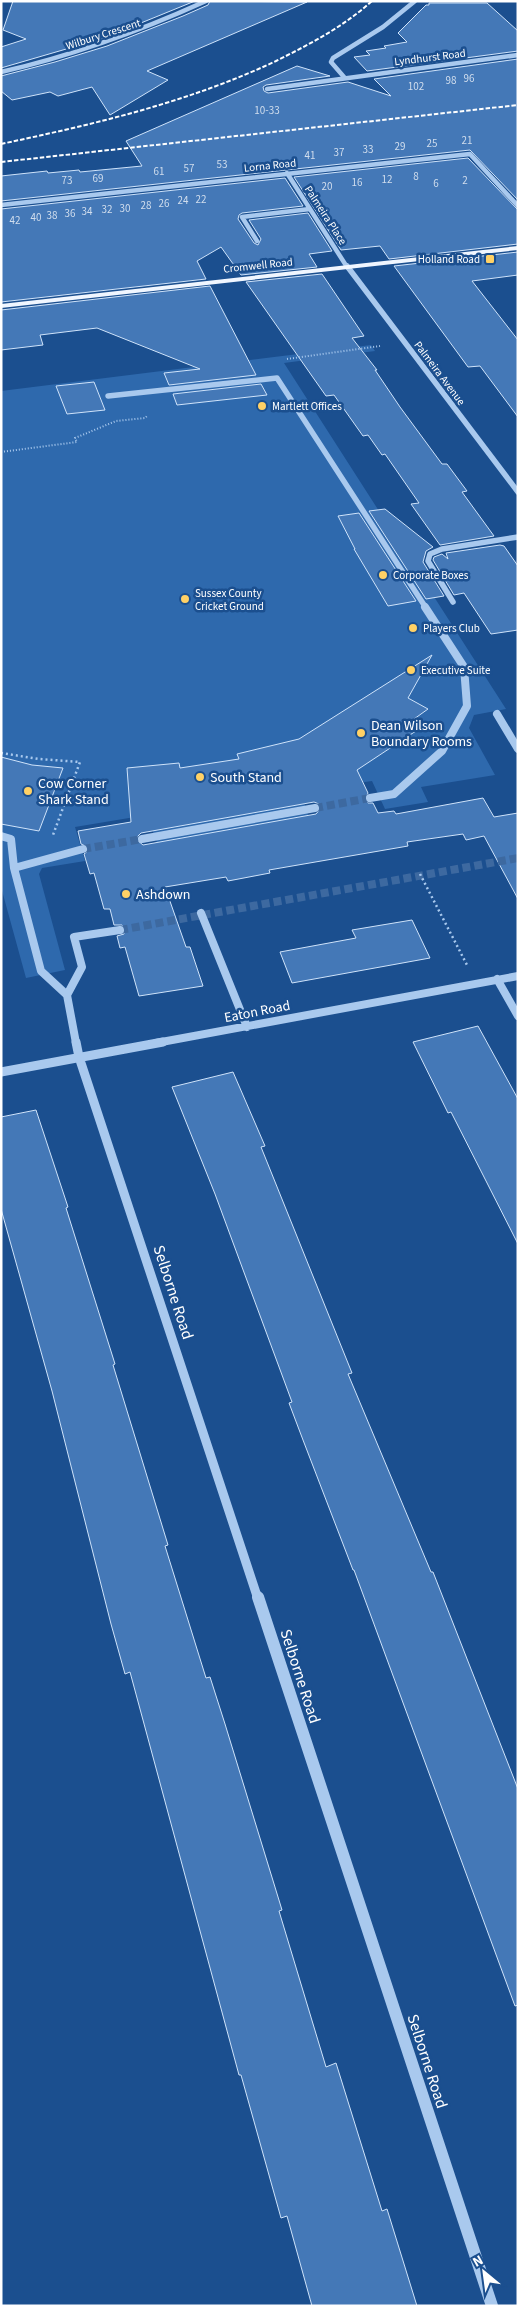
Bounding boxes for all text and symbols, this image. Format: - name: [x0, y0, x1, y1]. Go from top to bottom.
- street label: Wilbury Crescent: [64, 15, 143, 54]
- street label: Lyndhurst Road: [393, 46, 467, 69]
- house number: 96: [464, 71, 475, 86]
- house number: 98: [446, 73, 457, 88]
- house number: 102: [408, 79, 424, 94]
- house number: 10-33: [254, 103, 280, 118]
- house number: 21: [462, 133, 472, 148]
- house number: 25: [427, 136, 437, 151]
- house number: 29: [395, 139, 405, 154]
- house number: 33: [363, 142, 373, 157]
- house number: 37: [334, 145, 344, 160]
- house number: 41: [305, 148, 315, 163]
- street label: Lorna Road: [243, 155, 297, 176]
- house number: 53: [217, 157, 227, 172]
- house number: 57: [184, 161, 194, 176]
- house number: 61: [154, 164, 164, 179]
- house number: 8: [413, 169, 419, 184]
- house number: 69: [93, 171, 103, 186]
- house number: 12: [382, 172, 392, 187]
- house number: 73: [62, 173, 72, 188]
- house number: 2: [462, 173, 468, 188]
- house number: 16: [352, 175, 363, 190]
- house number: 6: [433, 176, 439, 191]
- house number: 20: [322, 179, 332, 194]
- street label: Palmeira Place: [301, 183, 351, 248]
- house number: 22: [196, 192, 206, 207]
- house number: 24: [178, 193, 189, 208]
- house number: 26: [159, 196, 170, 211]
- house number: 28: [141, 198, 152, 213]
- house number: 30: [120, 201, 130, 216]
- house number: 32: [102, 202, 112, 217]
- house number: 34: [82, 204, 93, 219]
- house number: 36: [65, 206, 76, 221]
- house number: 38: [47, 208, 58, 223]
- house number: 40: [31, 210, 41, 225]
- house number: 42: [10, 213, 20, 228]
- place label: Holland Road: [418, 252, 480, 267]
- marker: Holland Road: [484, 253, 496, 265]
- street label: Cromwell Road: [223, 254, 294, 277]
- street label: Palmeira Avenue: [411, 338, 469, 409]
- place label: Martlett Offices: [272, 399, 342, 414]
- marker: Martlett Offices: [256, 400, 268, 412]
- place label: Corporate Boxes: [393, 568, 469, 583]
- marker: Corporate Boxes: [377, 569, 389, 581]
- place label: Sussex County Cricket Ground: [195, 586, 264, 614]
- marker: Sussex County Cricket Ground: [179, 593, 191, 605]
- place label: Players Club: [423, 621, 480, 636]
- marker: Players Club: [407, 622, 419, 634]
- place label: Executive Suite: [421, 663, 491, 678]
- marker: Executive Suite: [405, 664, 417, 676]
- place label: Dean Wilson Boundary Rooms: [371, 716, 472, 752]
- marker: Dean Wilson Boundary Rooms: [355, 727, 367, 739]
- place label: South Stand: [210, 768, 282, 788]
- marker: South Stand: [194, 771, 206, 783]
- place label: Cow Corner Shark Stand: [38, 774, 109, 810]
- marker: Cow Corner Shark Stand: [22, 785, 34, 797]
- place label: Ashdown: [136, 885, 190, 905]
- marker: Ashdown: [120, 888, 132, 900]
- street label: Eaton Road: [222, 996, 292, 1028]
- street label: Selborne Road: [147, 1242, 199, 1342]
- street label: Selborne Road: [274, 1626, 326, 1726]
- street label: Selborne Road: [401, 2011, 453, 2111]
- north arrow: [459, 2247, 509, 2297]
- text: N: [469, 2251, 487, 2273]

